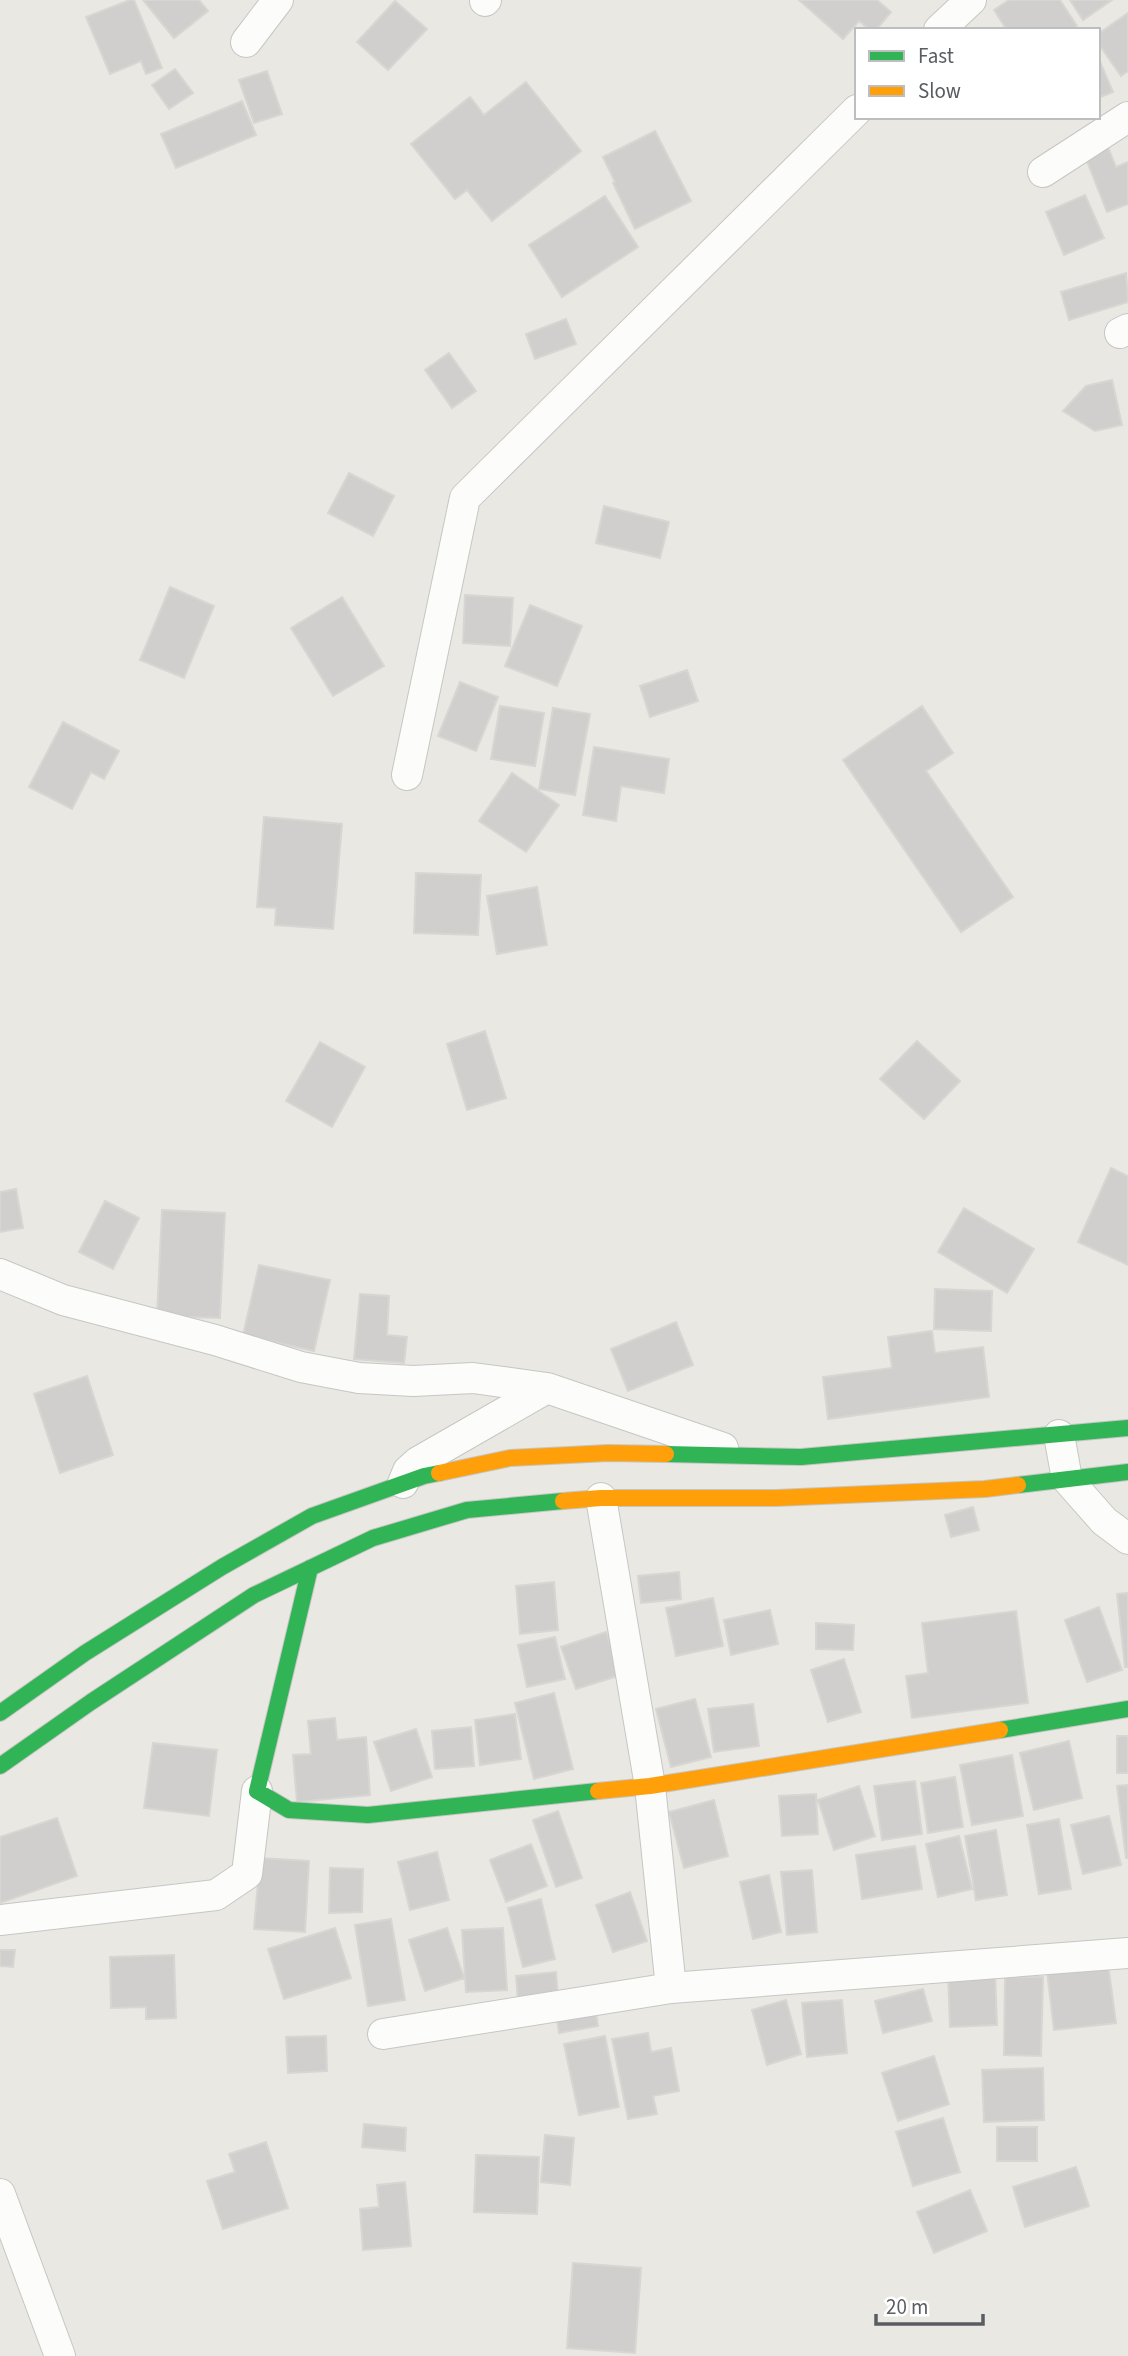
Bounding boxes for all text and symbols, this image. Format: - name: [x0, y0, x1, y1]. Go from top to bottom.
- legend: [855, 28, 1100, 119]
- text: Fast: [918, 41, 954, 71]
- text: Slow: [918, 76, 961, 106]
- scale bar: [876, 2282, 983, 2326]
- text: 20 m: [886, 2292, 928, 2322]

